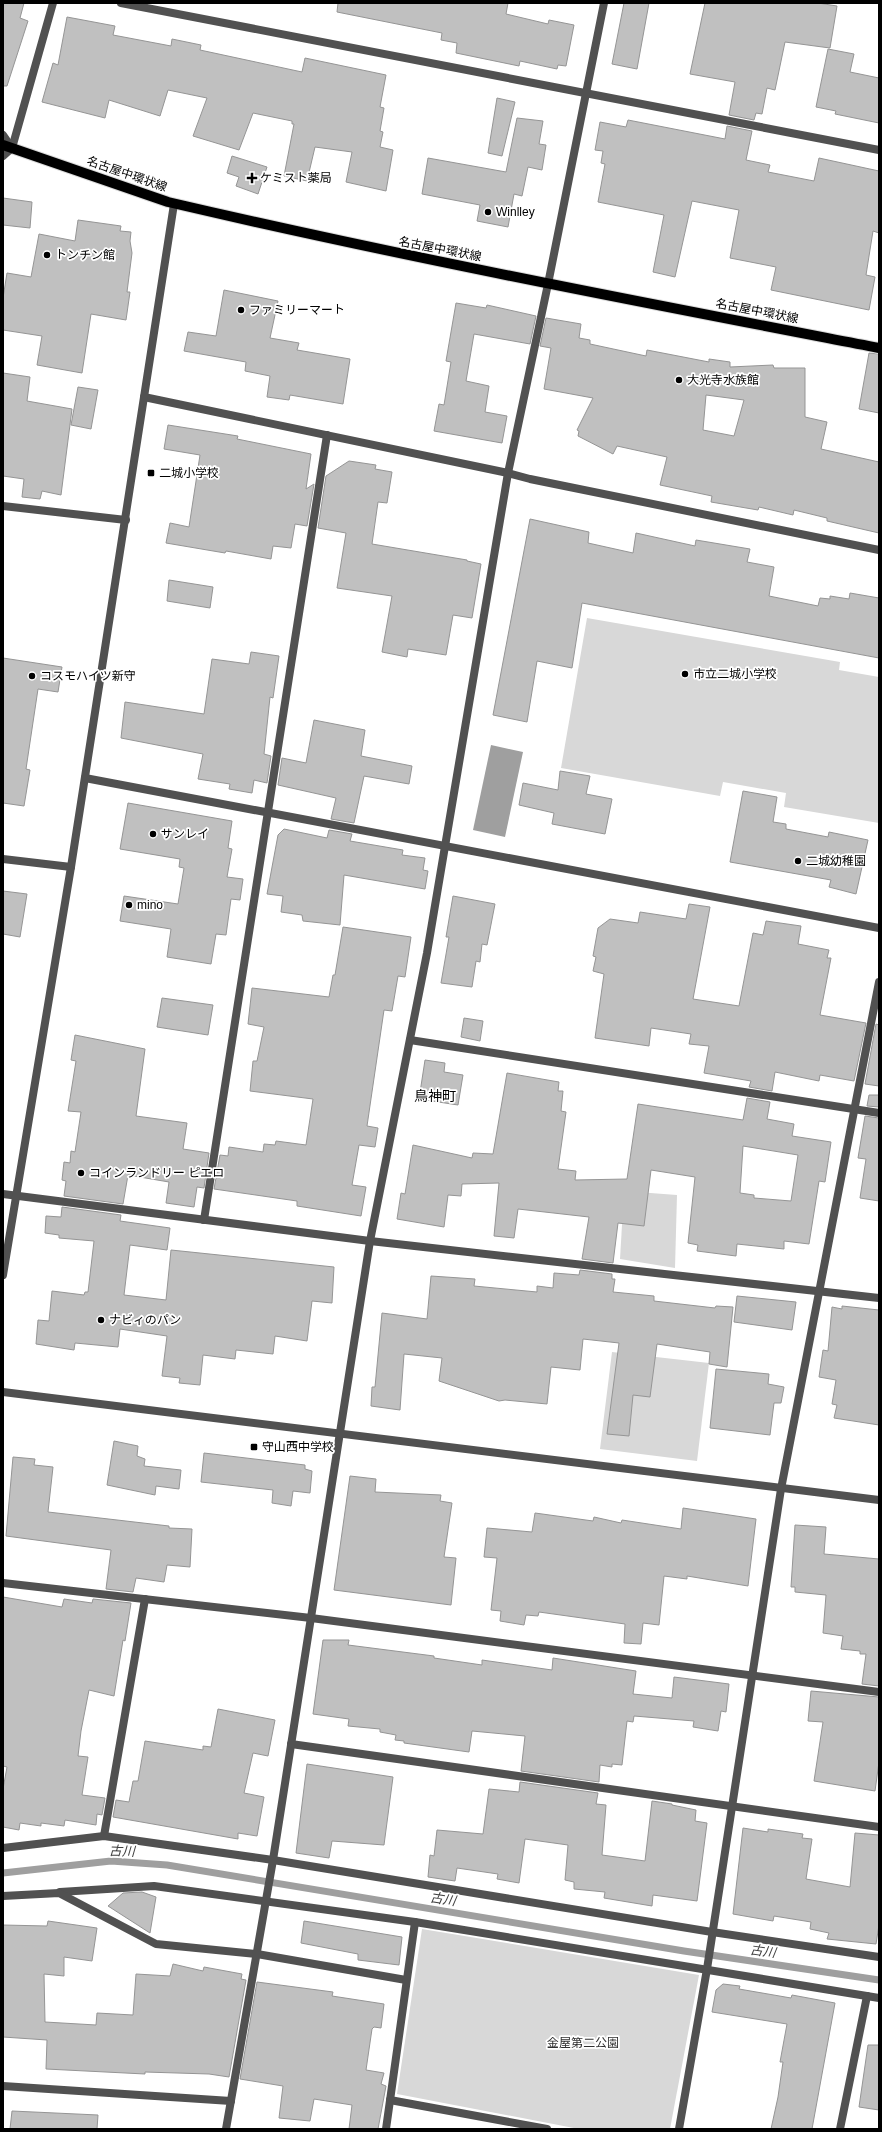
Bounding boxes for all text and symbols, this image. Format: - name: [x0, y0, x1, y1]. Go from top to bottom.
- street label: 名古屋中環状線: [85, 154, 169, 194]
- place label: ケミスト薬局: [260, 171, 332, 185]
- marker: ケミスト薬局: [247, 173, 257, 183]
- place label: Winlley: [496, 205, 535, 219]
- marker: Winlley: [483, 207, 493, 217]
- street label: 名古屋中環状線: [397, 234, 483, 264]
- place label: トンチン館: [55, 248, 115, 262]
- marker: トンチン館: [42, 250, 52, 260]
- street label: 名古屋中環状線: [714, 296, 800, 326]
- place label: ファミリーマート: [249, 303, 345, 317]
- marker: ファミリーマート: [236, 305, 246, 315]
- place label: 大光寺水族館: [687, 373, 759, 387]
- marker: 大光寺水族館: [674, 375, 684, 385]
- place label: 二城小学校: [159, 466, 219, 480]
- marker: 二城小学校: [146, 468, 156, 478]
- place label: 市立二城小学校: [693, 667, 777, 681]
- place label: コスモハイツ新守: [40, 669, 136, 683]
- marker: 市立二城小学校: [680, 669, 690, 679]
- marker: コスモハイツ新守: [27, 671, 37, 681]
- place label: サンレイ: [161, 827, 209, 841]
- marker: サンレイ: [148, 829, 158, 839]
- place label: 二城幼稚園: [806, 854, 866, 868]
- marker: 二城幼稚園: [793, 856, 803, 866]
- place label: mino: [137, 898, 163, 912]
- marker: mino: [124, 900, 134, 910]
- district label: 鳥神町: [414, 1088, 456, 1104]
- place label: コインランドリー ピエロ: [89, 1166, 224, 1180]
- marker: コインランドリー ピエロ: [76, 1168, 86, 1178]
- place label: ナビィのパン: [109, 1313, 181, 1327]
- marker: ナビィのパン: [96, 1315, 106, 1325]
- place label: 守山西中学校: [262, 1440, 334, 1454]
- marker: 守山西中学校: [249, 1442, 259, 1452]
- water label: 古川: [109, 1843, 137, 1859]
- water label: 古川: [429, 1890, 459, 1909]
- water label: 古川: [749, 1942, 779, 1961]
- park label: 金屋第二公園: [547, 2036, 619, 2050]

